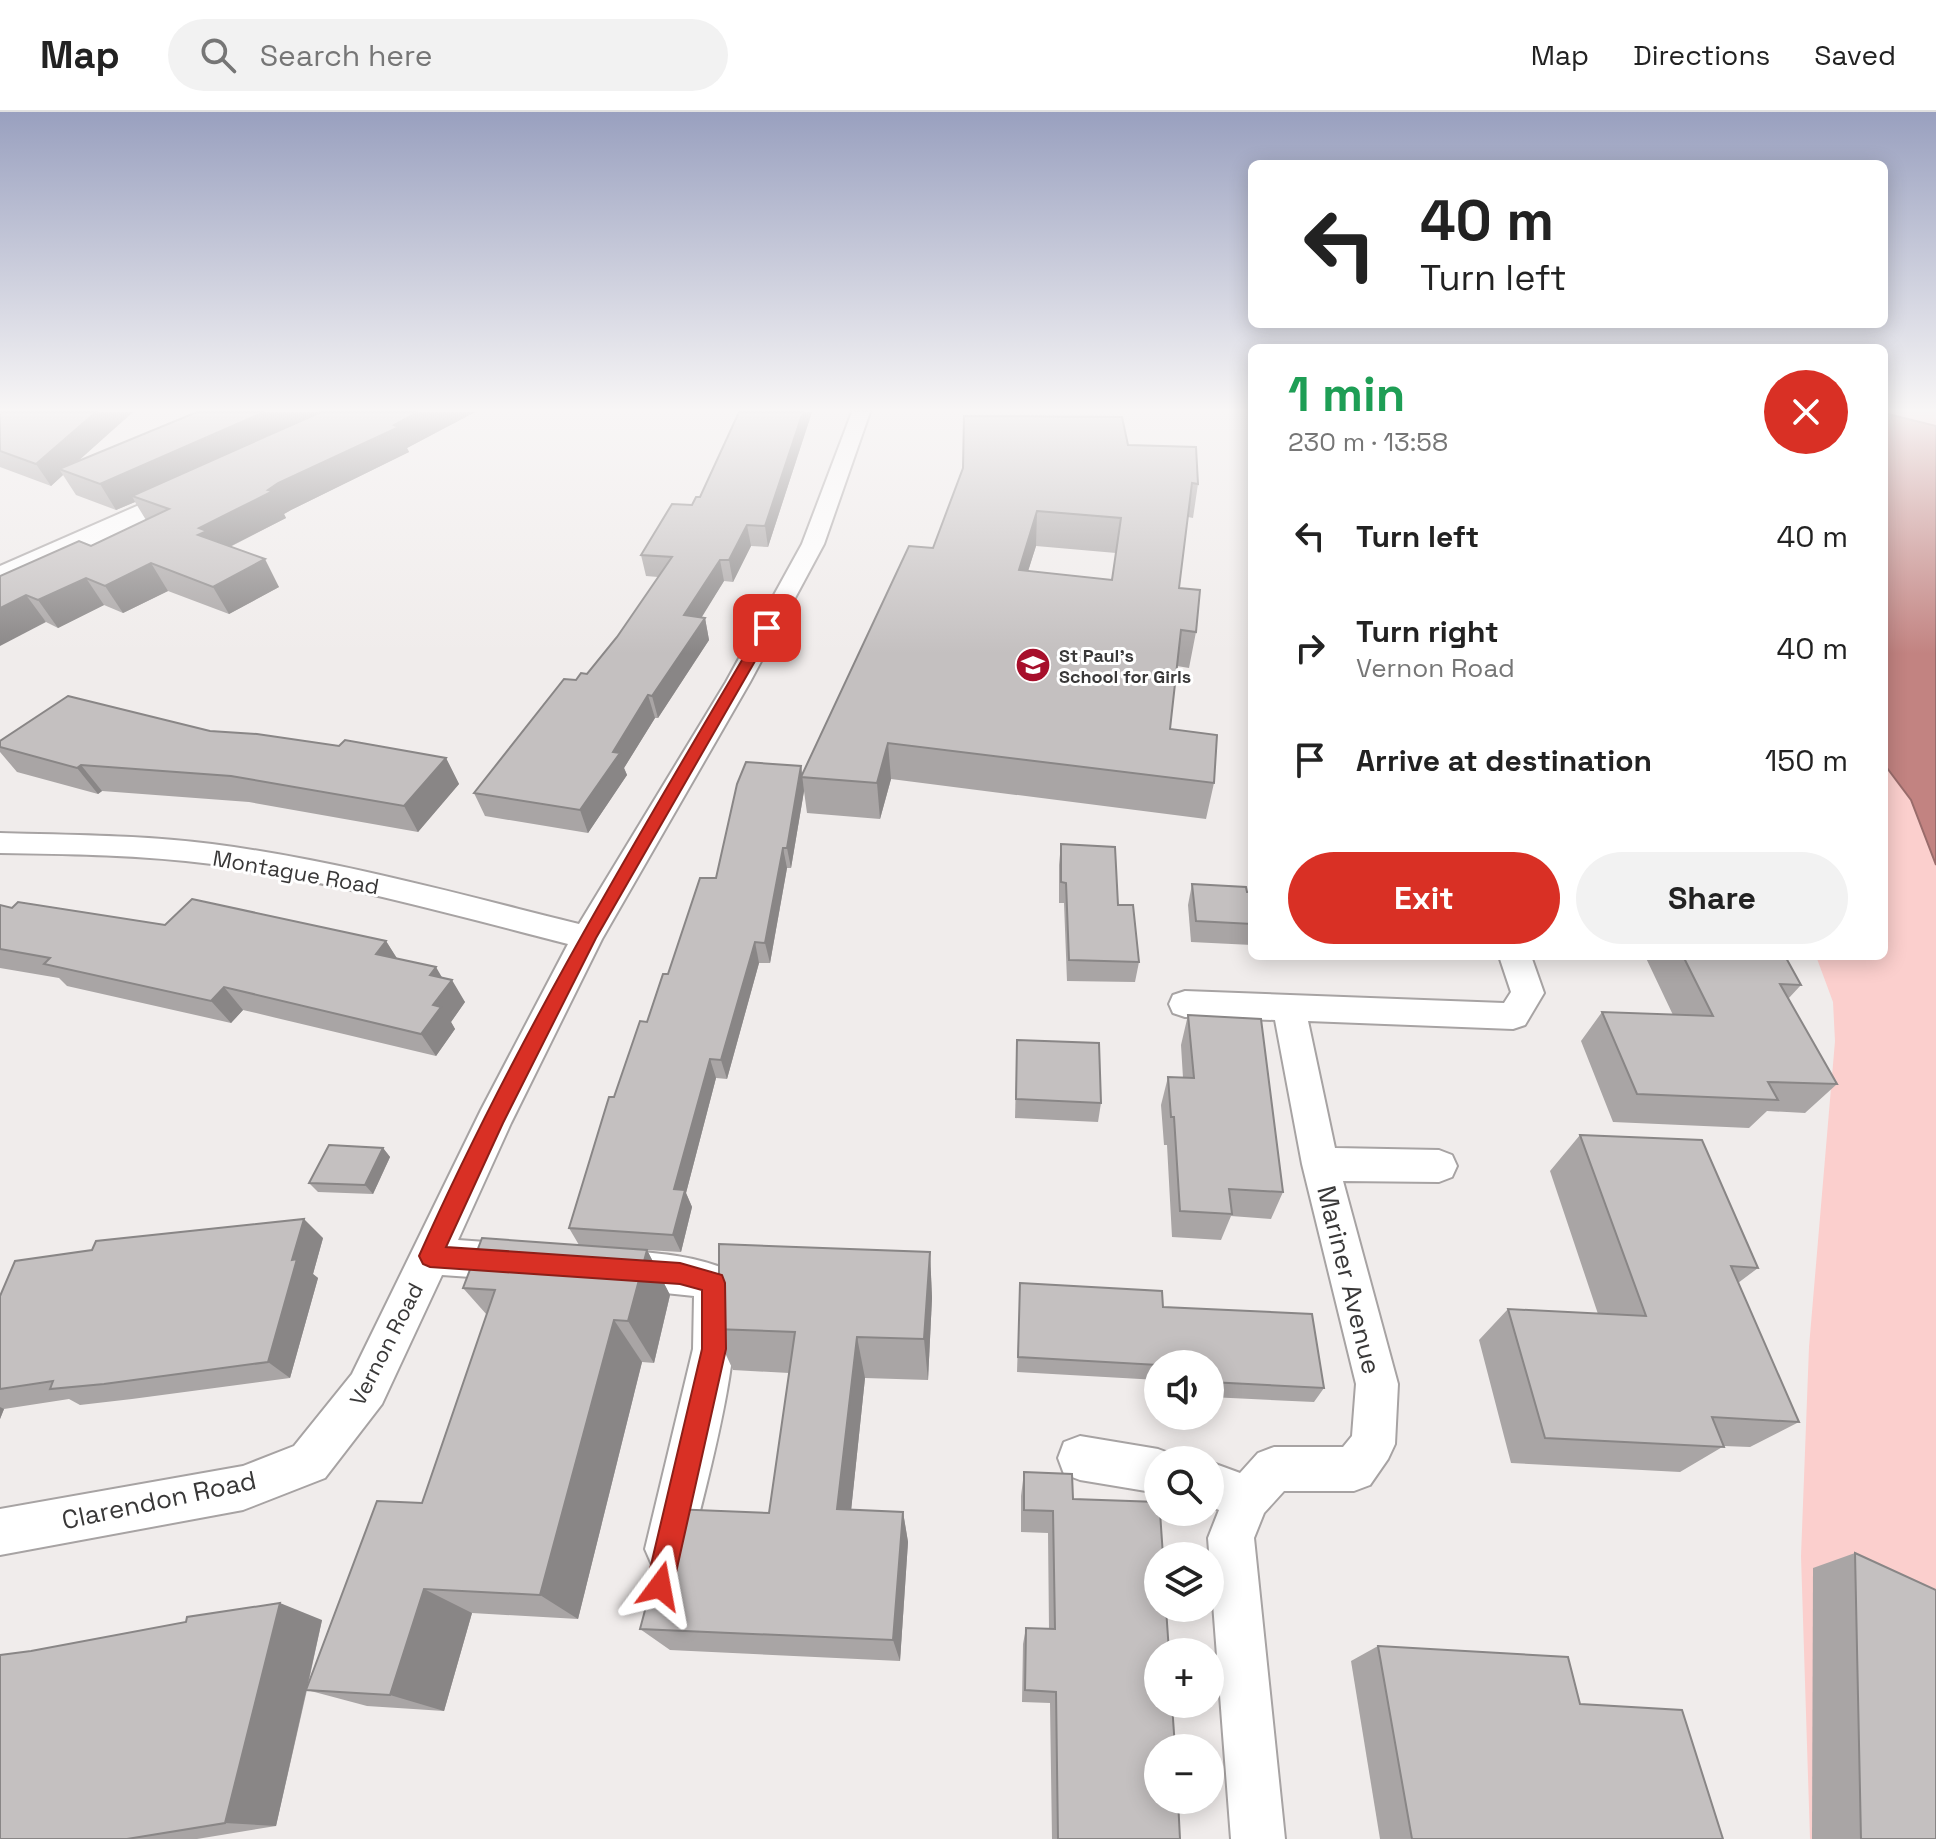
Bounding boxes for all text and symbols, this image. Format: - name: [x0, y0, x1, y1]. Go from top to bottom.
- search box: [168, 19, 728, 91]
- text: Map: [40, 31, 120, 79]
- icon: search: [196, 33, 240, 77]
- text: Search here: [260, 36, 433, 75]
- text: Map: [1531, 37, 1589, 73]
- text: Directions: [1633, 37, 1770, 73]
- text: Saved: [1814, 37, 1896, 73]
- text: 40 m: [1420, 185, 1554, 256]
- icon: left: [1288, 192, 1392, 296]
- text: Turn left: [1420, 255, 1567, 301]
- text: 1 min: [1288, 364, 1405, 425]
- button: close: [1764, 370, 1848, 454]
- text: 230 m · 13:58: [1288, 425, 1448, 459]
- icon: left: [1288, 514, 1332, 558]
- text: Turn left: [1356, 517, 1479, 556]
- text: 40 m: [1777, 517, 1848, 556]
- pin: [733, 594, 801, 662]
- icon: arrive: [745, 606, 789, 650]
- text: Turn right: [1356, 612, 1499, 651]
- icon: right: [1288, 626, 1332, 670]
- text: 40 m: [1777, 629, 1848, 668]
- place label: St Paul's School for Girls: [1059, 644, 1191, 688]
- school or university icon: St Paul's School for Girls: [1014, 646, 1052, 684]
- text: Vernon Road: [1356, 651, 1515, 685]
- icon: arrive: [1288, 738, 1332, 782]
- text: Arrive at destination: [1356, 741, 1652, 780]
- text: 150 m: [1765, 741, 1848, 780]
- street label: Montague Road: [211, 844, 381, 900]
- button: Exit: [1288, 852, 1560, 944]
- button: Share: [1576, 852, 1848, 944]
- street label: Mariner Avenue: [1309, 1182, 1389, 1378]
- street label: Vernon Road: [343, 1278, 429, 1410]
- map controls: [1144, 1350, 1224, 1814]
- button: sound: [1144, 1350, 1224, 1430]
- button: search: [1144, 1446, 1224, 1526]
- street label: Clarendon Road: [59, 1463, 259, 1537]
- button: layers: [1144, 1542, 1224, 1622]
- position arrow: [618, 1544, 702, 1628]
- button: +: [1144, 1638, 1224, 1718]
- button: −: [1144, 1734, 1224, 1814]

